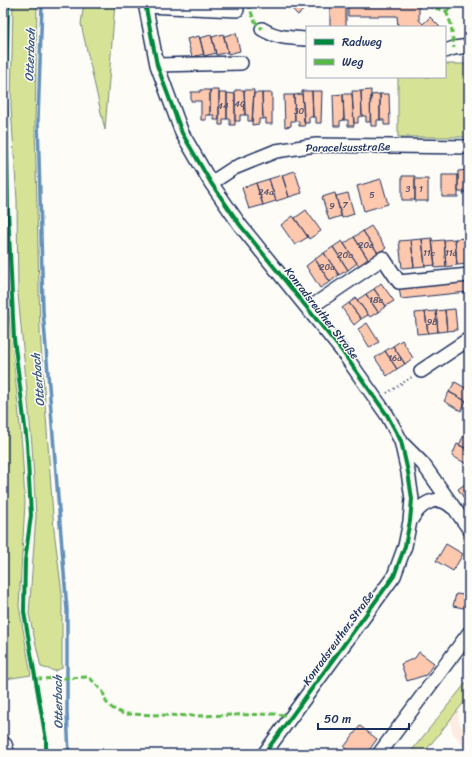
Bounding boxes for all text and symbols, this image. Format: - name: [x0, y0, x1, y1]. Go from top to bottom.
- water label: Otterbach: [18, 26, 42, 82]
- legend: [306, 26, 446, 78]
- text: Radweg: [342, 31, 382, 53]
- text: Weg: [342, 51, 363, 73]
- house number: 40: [234, 96, 246, 112]
- house number: 44: [217, 98, 229, 114]
- house number: 30: [294, 103, 305, 119]
- street label: Paracelsusstraße: [306, 137, 391, 158]
- house number: 3: [406, 181, 411, 197]
- house number: 1: [419, 181, 423, 197]
- house number: 24a: [258, 184, 274, 200]
- house number: 5: [369, 187, 375, 203]
- house number: 7: [342, 197, 348, 213]
- house number: 9: [329, 198, 335, 214]
- house number: 20e: [358, 237, 374, 253]
- house number: 11c: [423, 245, 436, 261]
- house number: 11a: [445, 245, 458, 261]
- house number: 20c: [337, 247, 353, 263]
- house number: 20a: [319, 259, 335, 275]
- street label: Konradsreuther Straße: [279, 263, 364, 364]
- house number: 18c: [369, 292, 383, 308]
- house number: 9b: [427, 314, 437, 330]
- house number: 16a: [388, 350, 402, 366]
- water label: Otterbach: [25, 351, 51, 408]
- street label: Konradsreuther Straße: [298, 587, 379, 689]
- water label: Otterbach: [47, 673, 69, 729]
- scale bar: [318, 705, 409, 731]
- text: 50 m: [324, 708, 351, 730]

